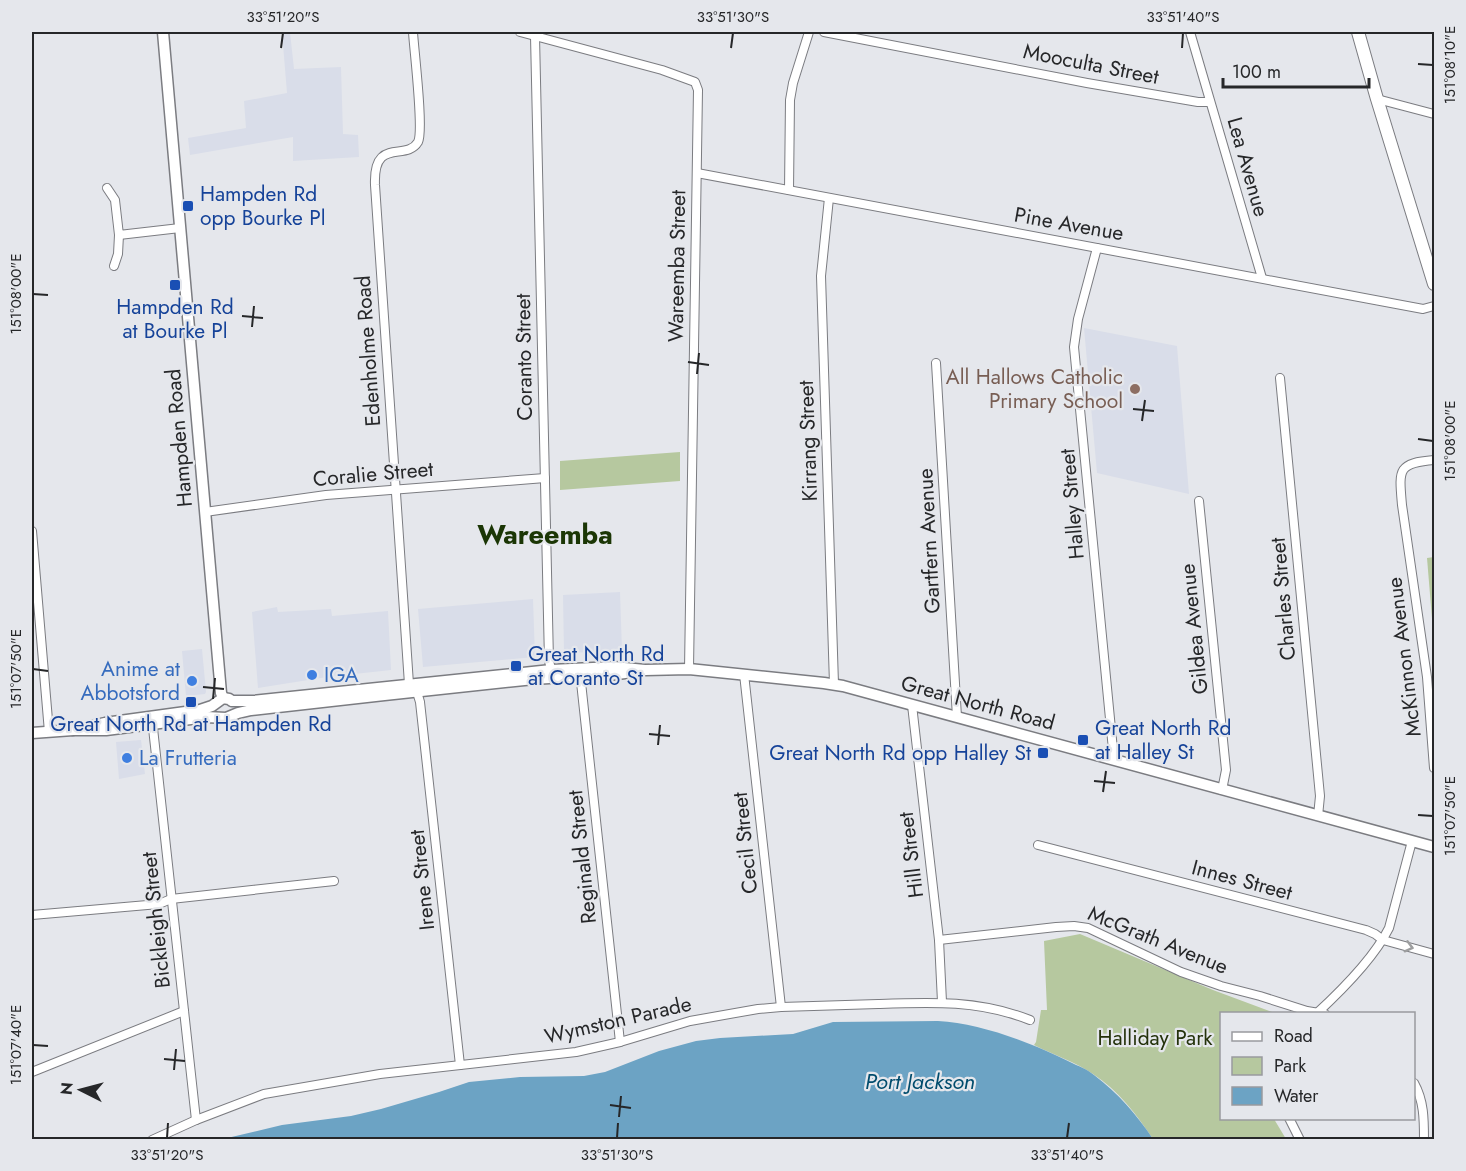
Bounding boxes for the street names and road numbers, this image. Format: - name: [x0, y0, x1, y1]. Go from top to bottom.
- street label: Mooculta Street: [1021, 36, 1161, 92]
- street label: Lea Avenue: [1220, 114, 1277, 220]
- street label: Wareemba Street: [661, 190, 693, 342]
- street label: Pine Avenue: [1012, 200, 1126, 248]
- street label: Edenholme Road: [348, 274, 388, 428]
- street label: Coranto Street: [508, 293, 540, 421]
- street label: Hampden Road: [158, 368, 200, 508]
- street label: Kirrang Street: [791, 380, 825, 502]
- street label: Halley Street: [1052, 447, 1092, 561]
- street label: Coralie Street: [312, 454, 434, 494]
- street label: Gartfern Avenue: [910, 467, 948, 614]
- street label: Charles Street: [1263, 536, 1303, 662]
- street label: Gildea Avenue: [1172, 562, 1216, 696]
- street label: McKinnon Avenue: [1379, 575, 1429, 739]
- street label: Great North Road: [898, 668, 1058, 738]
- street label: Reginald Street: [560, 789, 604, 925]
- street label: Cecil Street: [725, 791, 765, 895]
- street label: Hill Street: [891, 810, 931, 900]
- street label: Irene Street: [402, 828, 442, 932]
- street label: Bickleigh Street: [134, 850, 178, 990]
- street label: Innes Street: [1188, 852, 1296, 908]
- street label: McGrath Avenue: [1084, 898, 1233, 982]
- street label: Wymston Parade: [542, 988, 695, 1051]

